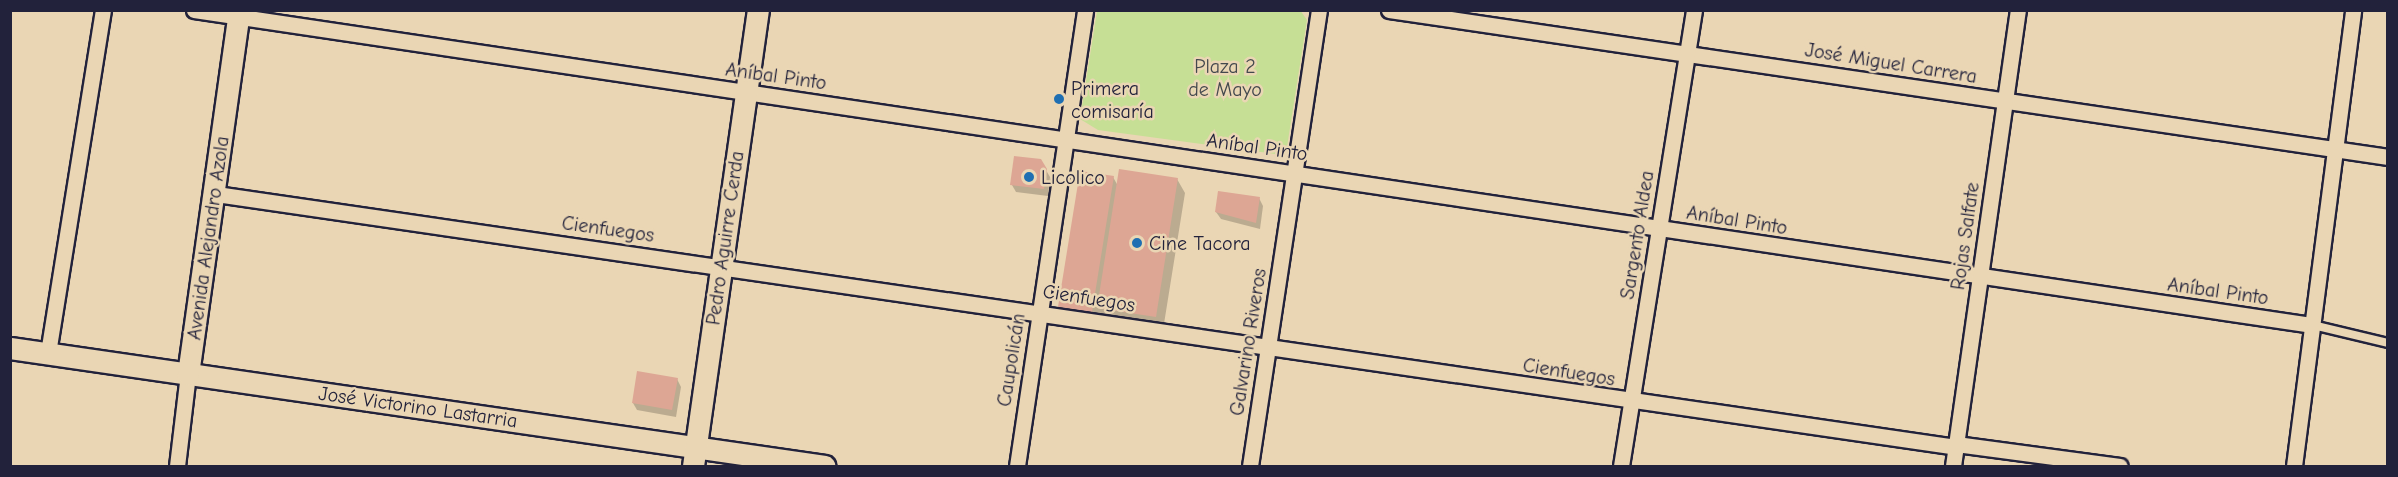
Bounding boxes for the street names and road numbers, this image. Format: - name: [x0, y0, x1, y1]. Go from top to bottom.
- street label: José Miguel Carrera: [1803, 38, 1979, 88]
- street label: Aníbal Pinto: [724, 57, 828, 95]
- street label: Aníbal Pinto: [1205, 128, 1309, 166]
- street label: Avenida Alejandro Azola: [182, 135, 234, 341]
- street label: Pedro Aguirre Cerda: [701, 149, 749, 327]
- street label: Sargento Aldea: [1615, 169, 1659, 301]
- street label: Rojas Salfate: [1946, 181, 1984, 291]
- street label: Aníbal Pinto: [1685, 200, 1789, 240]
- street label: Cienfuegos: [560, 211, 656, 247]
- street label: Galvarino Riveros: [1225, 267, 1271, 417]
- street label: Aníbal Pinto: [2166, 272, 2270, 310]
- street label: Cienfuegos: [1041, 279, 1137, 317]
- street label: Caupolicán: [992, 312, 1030, 408]
- street label: Cienfuegos: [1521, 353, 1617, 391]
- street label: José Victorino Lastarria: [317, 381, 519, 433]

